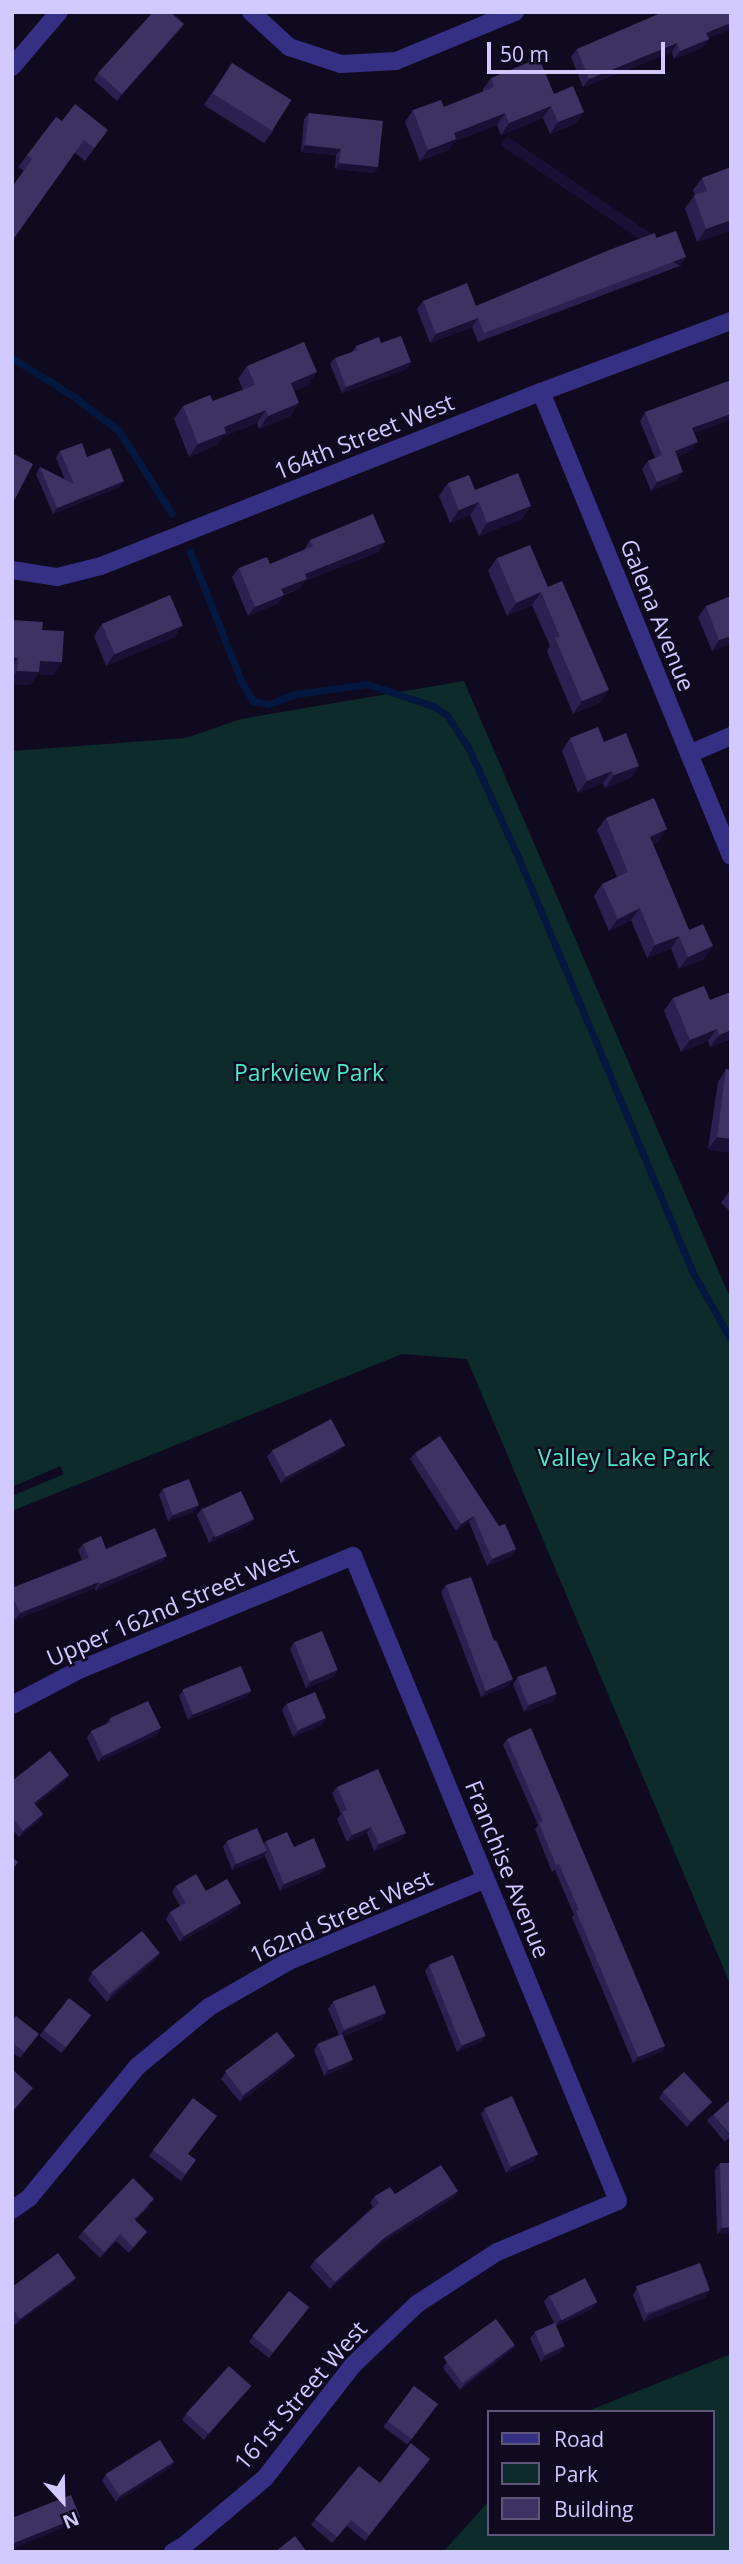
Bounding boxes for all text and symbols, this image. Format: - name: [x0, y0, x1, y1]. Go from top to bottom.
- scale bar: [491, 28, 670, 72]
- text: 50 m: [500, 40, 549, 68]
- street label: 164th Street West: [270, 387, 458, 485]
- street label: Galena Avenue: [615, 535, 701, 695]
- park label: Parkview Park: [234, 1058, 384, 1086]
- park label: Valley Lake Park: [538, 1443, 710, 1471]
- street label: Upper 162nd Street West: [42, 1540, 302, 1672]
- street label: Franchise Avenue: [460, 1776, 556, 1962]
- street label: 162nd Street West: [245, 1863, 437, 1969]
- street label: 161st Street West: [228, 2315, 372, 2475]
- legend: [488, 2410, 715, 2536]
- text: Road: [554, 2425, 604, 2453]
- text: Park: [554, 2460, 598, 2488]
- north arrow: [28, 2466, 98, 2536]
- text: Building: [554, 2495, 633, 2523]
- text: N: [59, 2506, 83, 2535]

